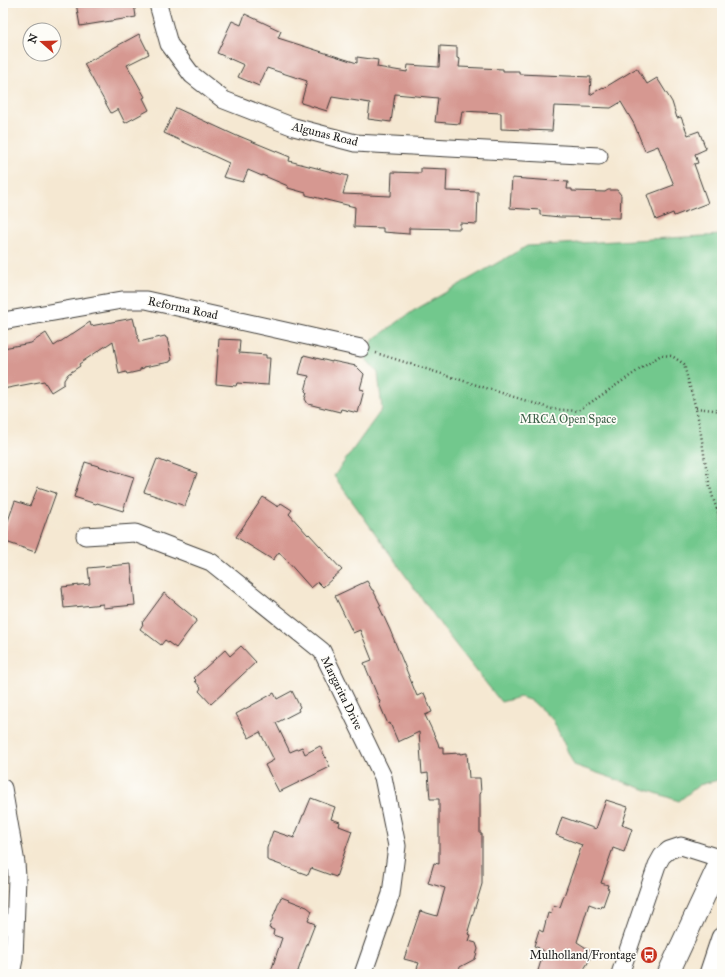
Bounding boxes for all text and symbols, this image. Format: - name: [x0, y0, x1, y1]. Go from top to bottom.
- north arrow: [22, 22, 62, 62]
- text: N: [25, 32, 41, 45]
- street label: Algunas Road: [289, 119, 359, 150]
- street label: Reforma Road: [147, 294, 219, 322]
- park label: MRCA Open Space: [520, 412, 616, 426]
- street label: Margarita Drive: [317, 654, 366, 732]
- bus stop icon: Mulholland/Frontage: [639, 945, 659, 965]
- place label: Mulholland/Frontage: [530, 948, 636, 963]

